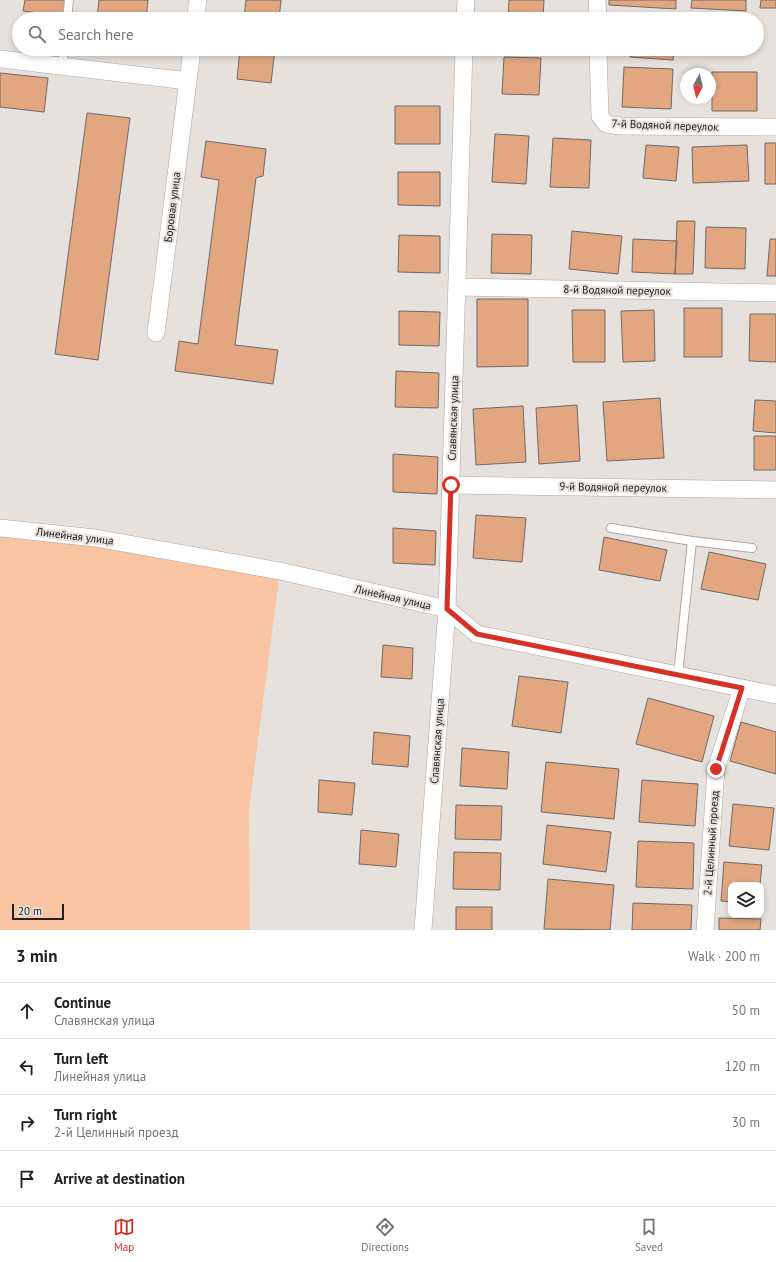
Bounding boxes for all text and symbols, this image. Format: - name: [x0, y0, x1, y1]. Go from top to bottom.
- search box: [12, 12, 764, 56]
- icon: search: [26, 23, 48, 45]
- text: Search here: [58, 25, 134, 44]
- north arrow: [680, 68, 716, 104]
- street label: 7-й Водяной переулок: [611, 116, 719, 134]
- street label: Боровая улица: [161, 171, 183, 243]
- street label: 8-й Водяной переулок: [563, 282, 672, 298]
- street label: Славянская улица: [445, 375, 461, 461]
- route start: [442, 476, 460, 494]
- street label: 9-й Водяной переулок: [559, 479, 668, 495]
- street label: Линейная улица: [34, 524, 115, 548]
- street label: Линейная улица: [352, 581, 433, 613]
- street label: Славянская улица: [427, 698, 447, 784]
- route end: [707, 760, 725, 778]
- street label: 2-й Целинный проезд: [700, 790, 722, 896]
- map controls: [728, 882, 764, 918]
- button: layers: [728, 882, 764, 918]
- scale bar: [12, 902, 64, 921]
- text: 20 m: [18, 904, 42, 918]
- text: 3 min: [16, 945, 57, 967]
- text: Walk · 200 m: [688, 948, 760, 965]
- text: Continue: [54, 993, 111, 1012]
- icon: ahead: [16, 1000, 38, 1022]
- text: 50 m: [732, 1002, 760, 1019]
- text: Славянская улица: [54, 1012, 155, 1029]
- text: Turn left: [54, 1049, 108, 1068]
- icon: left: [16, 1056, 38, 1078]
- text: 120 m: [725, 1058, 760, 1075]
- text: Линейная улица: [54, 1068, 146, 1085]
- text: Turn right: [54, 1105, 117, 1124]
- icon: right: [16, 1112, 38, 1134]
- text: 30 m: [732, 1114, 760, 1131]
- text: 2-й Целинный проезд: [54, 1124, 178, 1141]
- icon: arrive: [16, 1168, 38, 1190]
- text: Arrive at destination: [54, 1169, 185, 1188]
- tab: Map: [113, 1216, 135, 1254]
- tab: Directions: [361, 1216, 409, 1254]
- tab: Saved: [635, 1216, 663, 1254]

